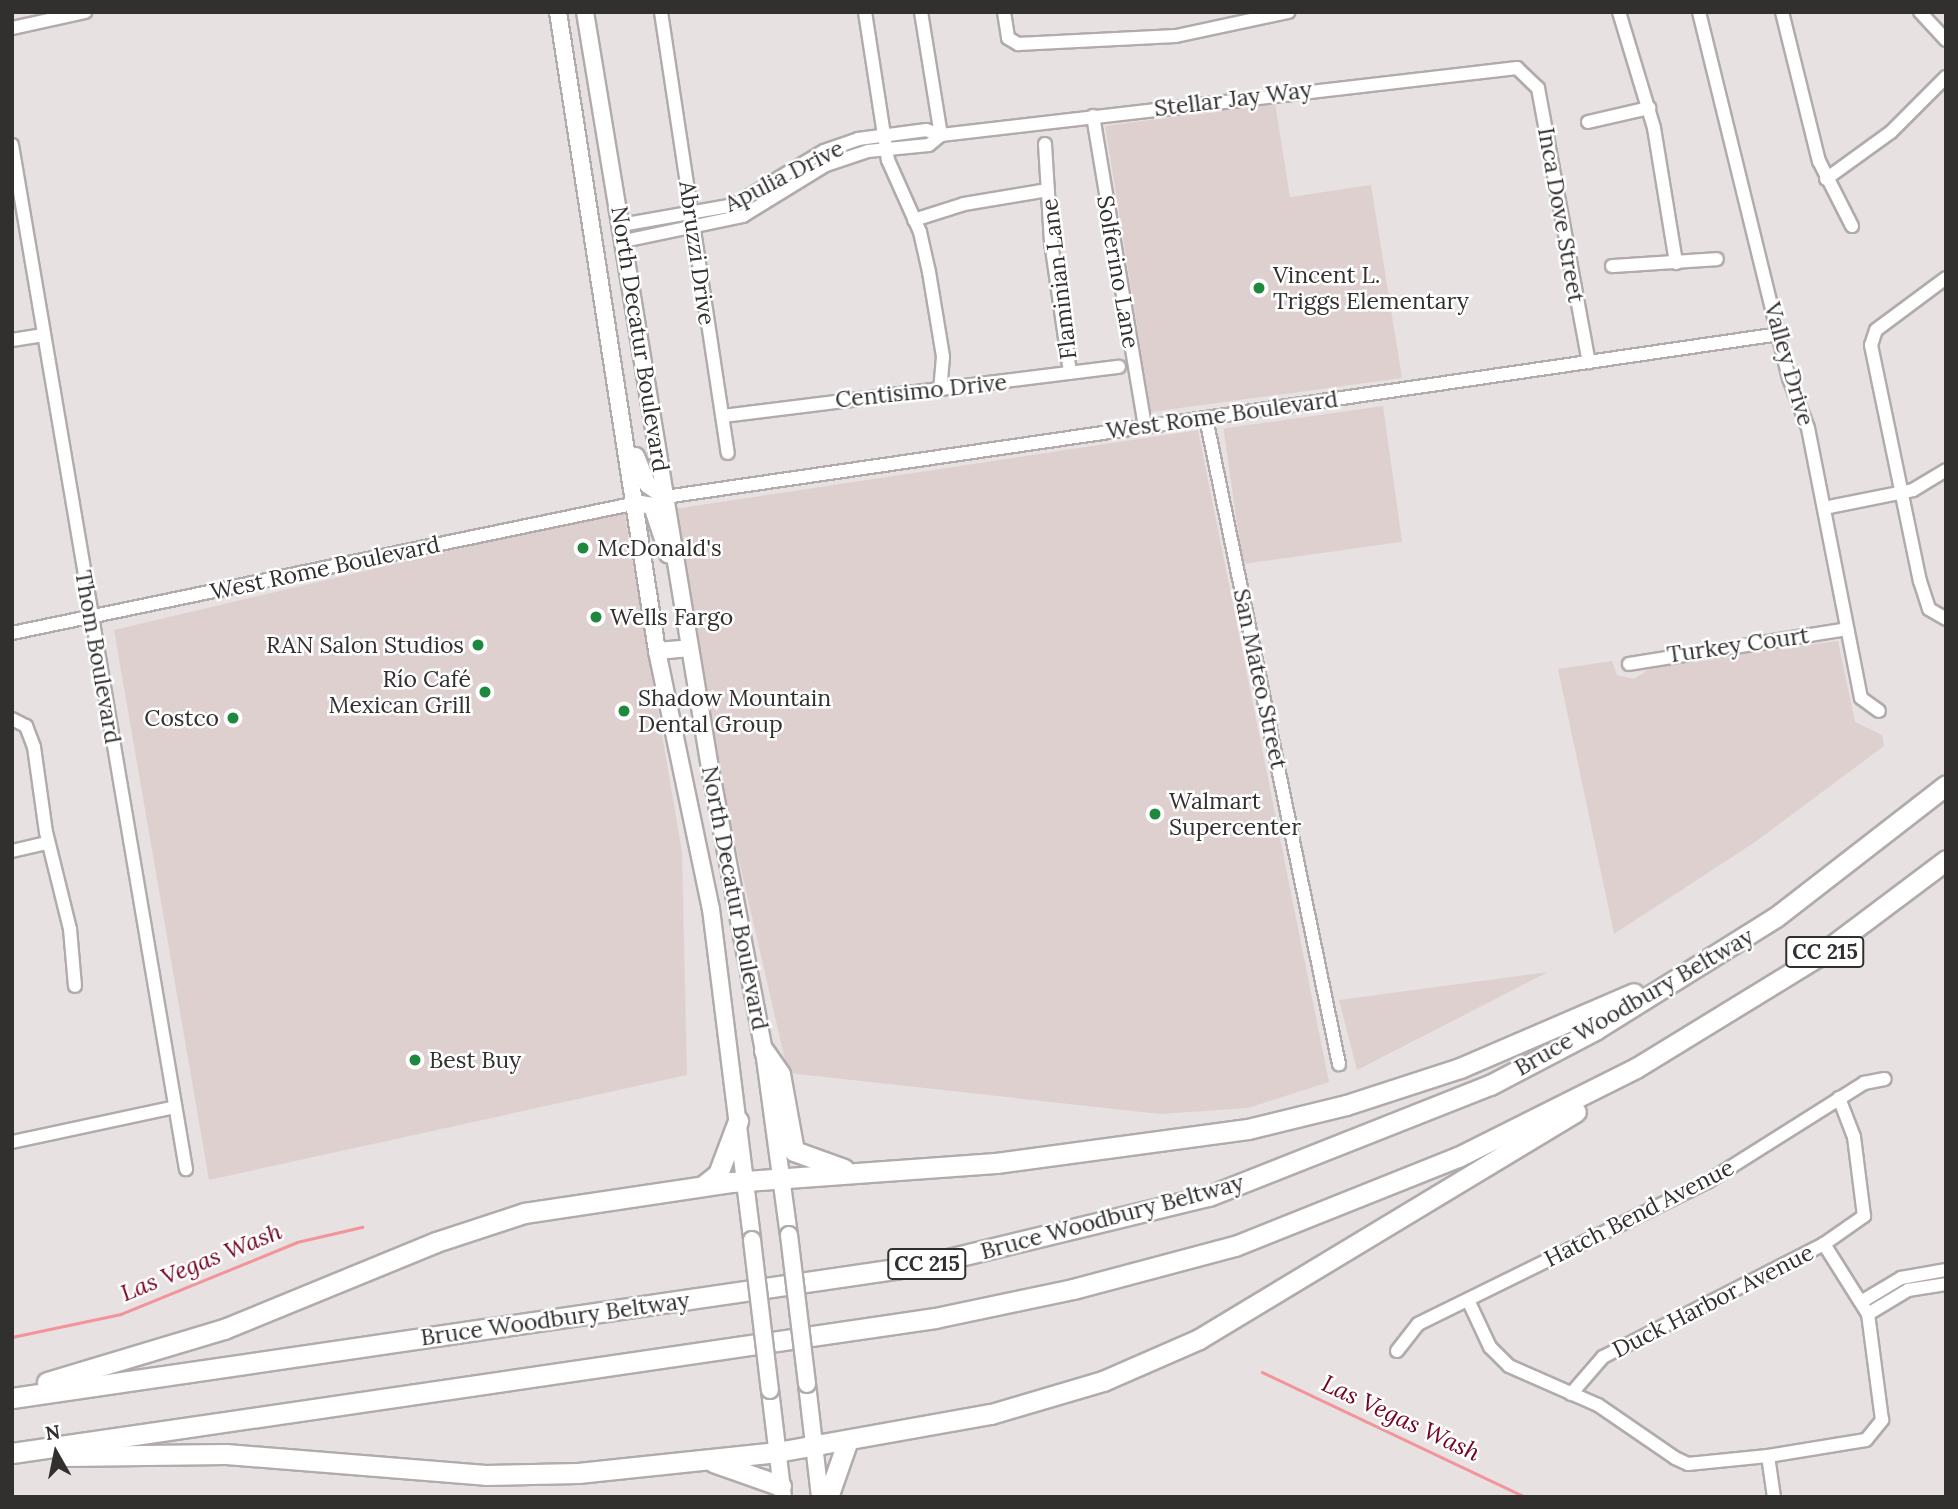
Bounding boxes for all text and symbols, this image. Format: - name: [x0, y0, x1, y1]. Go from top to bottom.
- street label: Stellar Jay Way: [1153, 76, 1313, 122]
- street label: Inca Dove Street: [1532, 125, 1590, 305]
- street label: Apulia Drive: [720, 134, 848, 218]
- street label: Abruzzi Drive: [673, 179, 721, 327]
- street label: Solferino Lane: [1091, 193, 1145, 351]
- street label: Flaminian Lane: [1035, 197, 1083, 361]
- street label: North Decatur Boulevard: [605, 204, 675, 474]
- place label: Vincent L. Triggs Elementary: [1273, 261, 1469, 315]
- marker: Vincent L. Triggs Elementary: [1251, 280, 1267, 296]
- street label: Valley Drive: [1758, 299, 1820, 429]
- street label: Centisimo Drive: [834, 368, 1008, 414]
- street label: West Rome Boulevard: [1104, 385, 1340, 445]
- street label: West Rome Boulevard: [208, 530, 442, 606]
- place label: McDonald's: [597, 534, 722, 562]
- marker: McDonald's: [575, 540, 591, 556]
- street label: Thom Boulevard: [69, 568, 127, 746]
- street label: San Mateo Street: [1227, 586, 1293, 772]
- place label: Wells Fargo: [610, 603, 733, 631]
- marker: Wells Fargo: [588, 609, 604, 625]
- street label: Turkey Court: [1665, 621, 1811, 669]
- place label: RAN Salon Studios: [266, 631, 464, 659]
- marker: RAN Salon Studios: [470, 637, 486, 653]
- place label: Río Café Mexican Grill: [329, 665, 471, 719]
- marker: Río Café Mexican Grill: [477, 684, 493, 700]
- place label: Shadow Mountain Dental Group: [638, 684, 831, 738]
- marker: Shadow Mountain Dental Group: [616, 703, 632, 719]
- place label: Costco: [144, 704, 219, 732]
- marker: Costco: [225, 710, 241, 726]
- street label: North Decatur Boulevard: [696, 764, 774, 1032]
- place label: Walmart Supercenter: [1169, 787, 1301, 841]
- marker: Walmart Supercenter: [1147, 806, 1163, 822]
- street label: Bruce Woodbury Beltway: [1510, 922, 1758, 1082]
- road number: CC 215: [1785, 934, 1865, 970]
- place label: Best Buy: [429, 1046, 521, 1074]
- marker: Best Buy: [407, 1052, 423, 1068]
- street label: Hatch Bend Avenue: [1540, 1153, 1738, 1273]
- street label: Bruce Woodbury Beltway: [978, 1169, 1246, 1265]
- water label: Las Vegas Wash: [116, 1217, 286, 1307]
- street label: Duck Harbor Avenue: [1608, 1238, 1818, 1364]
- road number: CC 215: [887, 1246, 967, 1282]
- street label: Bruce Woodbury Beltway: [419, 1286, 691, 1352]
- water label: Las Vegas Wash: [1317, 1369, 1485, 1467]
- north arrow: [21, 1418, 91, 1488]
- text: N: [44, 1419, 62, 1445]

